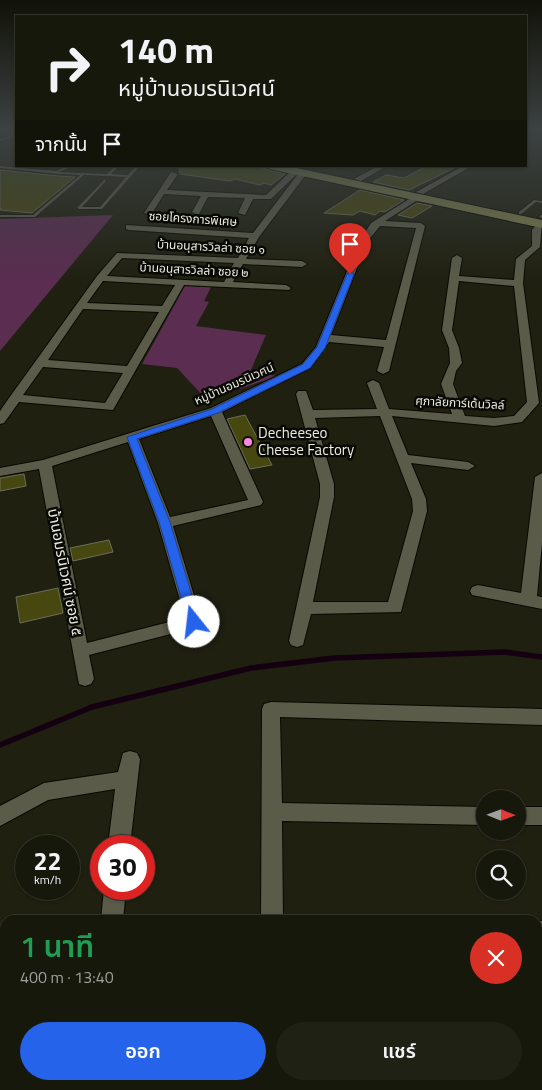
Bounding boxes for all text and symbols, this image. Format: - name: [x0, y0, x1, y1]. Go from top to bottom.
- text: 140 m: [118, 23, 214, 77]
- icon: right: [35, 35, 100, 100]
- text: หมู่บ้านอมรนิเวศน์: [118, 71, 275, 105]
- text: จากนั้น: [35, 129, 88, 158]
- icon: arrive: [98, 130, 126, 158]
- street label: ซอยโครงการพิเศษ: [148, 206, 238, 231]
- pin: [329, 223, 371, 274]
- icon: arrive: [336, 230, 364, 258]
- street label: บ้านอนุสารวิลล่า ซอย ๑: [156, 234, 266, 259]
- street label: บ้านอนุสารวิลล่า ซอย ๒: [139, 257, 249, 282]
- street label: หมู่บ้านอมรนิเวศน์: [191, 357, 277, 410]
- street label: ศุภาลัยการ์เด้นวิลล์: [415, 391, 505, 414]
- place label: Decheeseo Cheese Factory: [258, 421, 354, 461]
- marker: Decheeseo Cheese Factory: [242, 436, 254, 448]
- street label: บ้านอมรนิเวศน์ ซอย ๕: [42, 506, 89, 638]
- position arrow: [167, 595, 219, 647]
- north arrow: [476, 790, 526, 840]
- map controls: [476, 790, 526, 900]
- speed limit sign: 30: [90, 835, 155, 900]
- text: 22: [33, 842, 62, 880]
- button: search: [476, 850, 526, 900]
- text: km/h: [34, 870, 61, 889]
- text: 1 นาที: [20, 923, 94, 969]
- button: close: [470, 932, 522, 984]
- text: 400 m · 13:40: [20, 965, 114, 989]
- button: ออก: [20, 1022, 266, 1080]
- button: แชร์: [276, 1022, 522, 1080]

